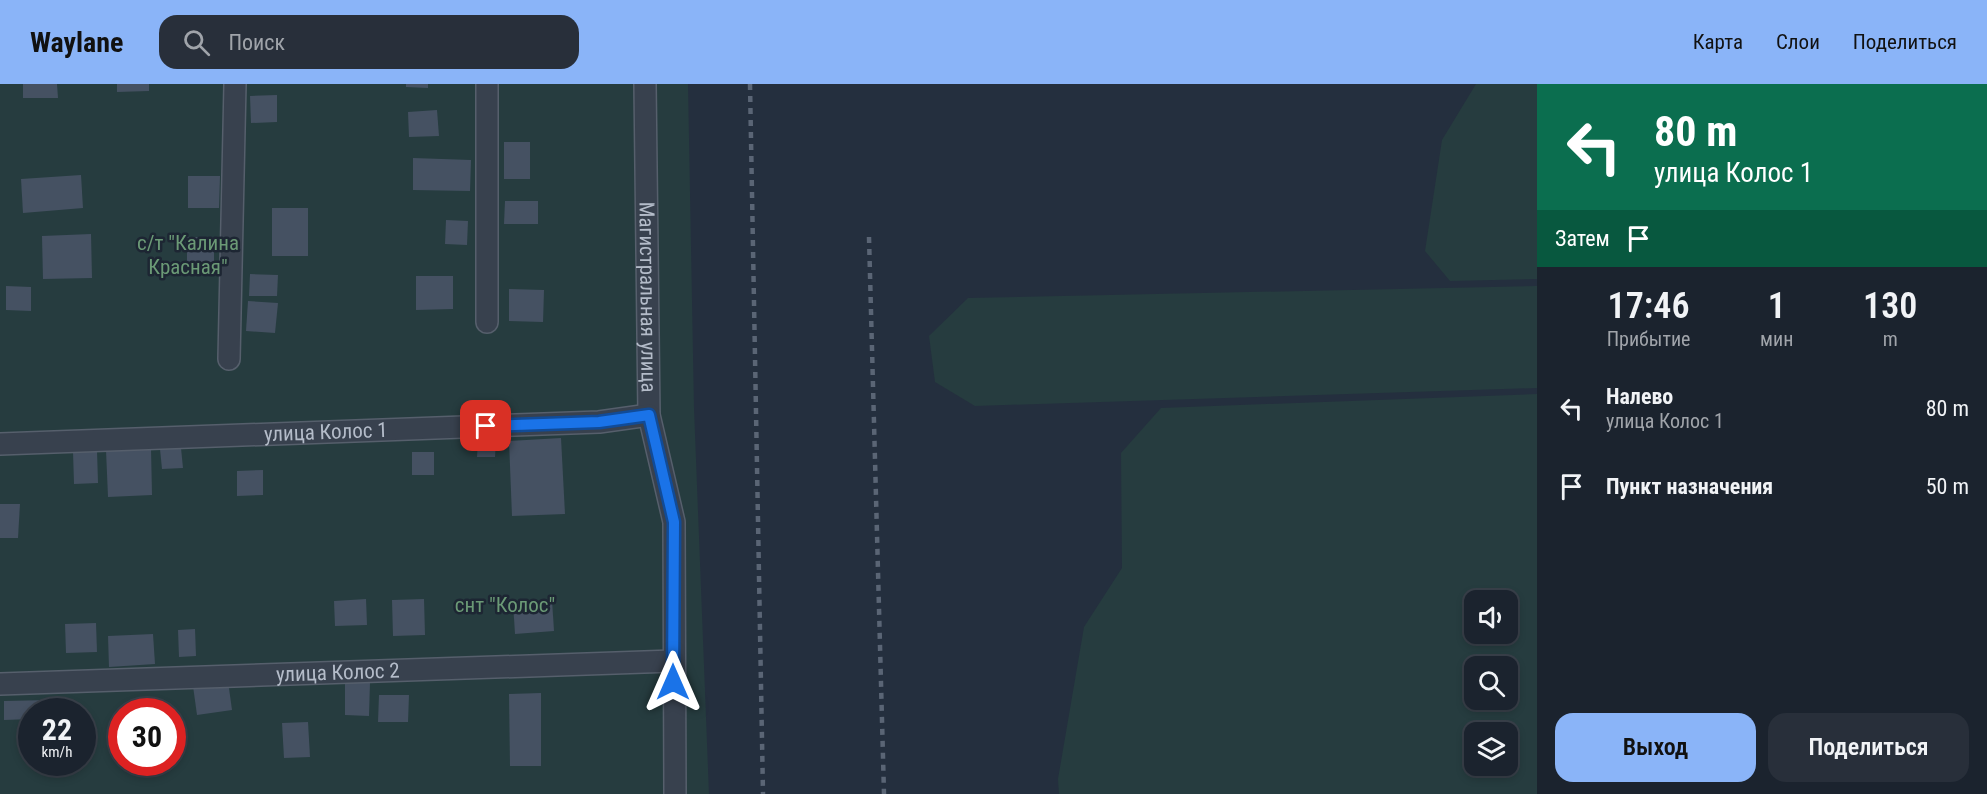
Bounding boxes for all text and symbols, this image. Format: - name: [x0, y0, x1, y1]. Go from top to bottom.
- search box: [159, 15, 579, 69]
- text: Waylane: [30, 26, 123, 59]
- icon: search: [180, 26, 213, 59]
- text: Поиск: [228, 30, 285, 55]
- text: Карта: [1693, 30, 1743, 54]
- text: Слои: [1776, 30, 1820, 54]
- text: Поделиться: [1853, 30, 1957, 54]
- text: 80 m: [1654, 107, 1737, 156]
- icon: left: [1555, 108, 1633, 186]
- text: улица Колос 1: [1654, 157, 1813, 189]
- street label: Магистральная улица: [634, 201, 661, 393]
- icon: arrive: [1622, 222, 1655, 255]
- text: Затем: [1555, 226, 1610, 251]
- park label: с/т "Калина Красная": [137, 231, 239, 279]
- text: 17:46: [1608, 285, 1690, 327]
- text: 1: [1768, 285, 1786, 327]
- text: 130: [1863, 285, 1917, 327]
- text: Прибытие: [1607, 327, 1690, 351]
- text: мин: [1760, 327, 1793, 351]
- text: m: [1883, 327, 1898, 351]
- text: Налево: [1606, 384, 1673, 409]
- icon: left: [1555, 392, 1588, 425]
- text: 80 m: [1926, 396, 1969, 421]
- pin: [460, 400, 511, 451]
- icon: arrive: [469, 409, 502, 442]
- text: улица Колос 1: [1606, 409, 1724, 433]
- street label: улица Колос 1: [264, 418, 388, 446]
- icon: arrive: [1555, 470, 1588, 503]
- text: Пункт назначения: [1606, 474, 1773, 499]
- text: 50 m: [1926, 474, 1969, 499]
- map controls: [1464, 590, 1518, 776]
- button: sound: [1464, 590, 1518, 644]
- park label: снт "Колос": [455, 593, 555, 617]
- position arrow: [641, 650, 705, 714]
- button: search: [1464, 656, 1518, 710]
- street label: улица Колос 2: [276, 658, 400, 687]
- speed limit sign: 30: [108, 698, 186, 776]
- text: 22: [42, 712, 72, 747]
- button: Выход: [1555, 713, 1756, 782]
- button: Поделиться: [1768, 713, 1969, 782]
- button: layers: [1464, 722, 1518, 776]
- text: km/h: [42, 743, 72, 761]

